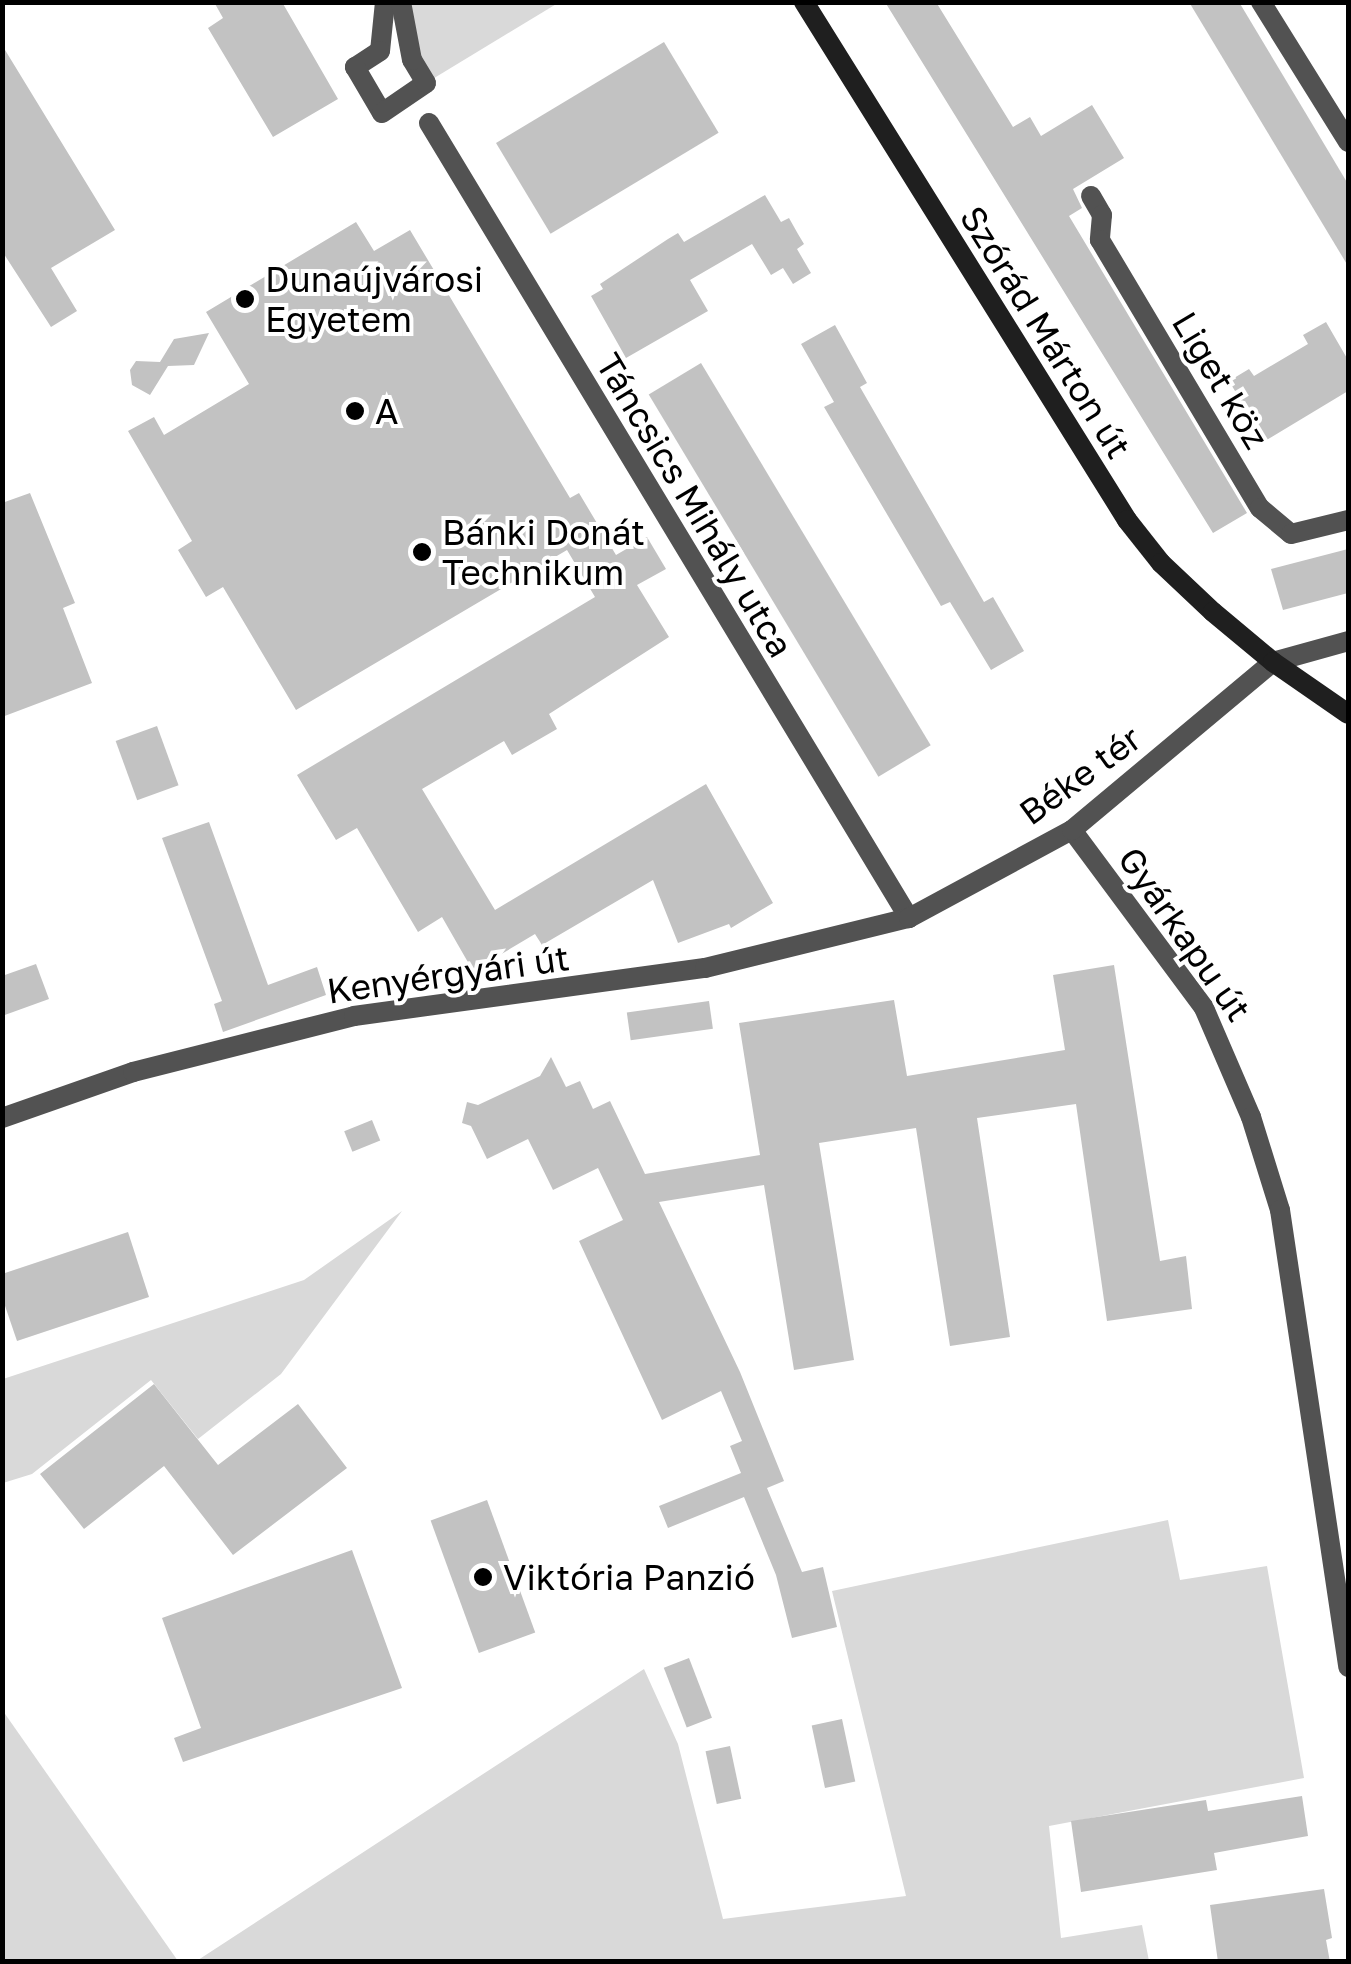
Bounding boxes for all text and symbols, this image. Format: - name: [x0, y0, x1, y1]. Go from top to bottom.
- street label: Szórád Márton út: [952, 198, 1140, 466]
- place label: Dunaújvárosi Egyetem: [265, 258, 483, 340]
- marker: Dunaújvárosi Egyetem: [234, 288, 256, 310]
- street label: Liget köz: [1164, 304, 1278, 456]
- street label: Táncsics Mihály utca: [588, 346, 802, 664]
- place label: A: [375, 390, 398, 432]
- marker: A: [344, 400, 366, 422]
- place label: Bánki Donát Technikum: [442, 511, 645, 593]
- marker: Bánki Donát Technikum: [411, 541, 433, 563]
- street label: Béke tér: [1011, 717, 1149, 833]
- street label: Gyárkapu út: [1110, 839, 1260, 1029]
- street label: Kenyérgyári út: [324, 936, 572, 1012]
- place label: Viktória Panzió: [503, 1556, 755, 1598]
- marker: Viktória Panzió: [472, 1566, 494, 1588]

